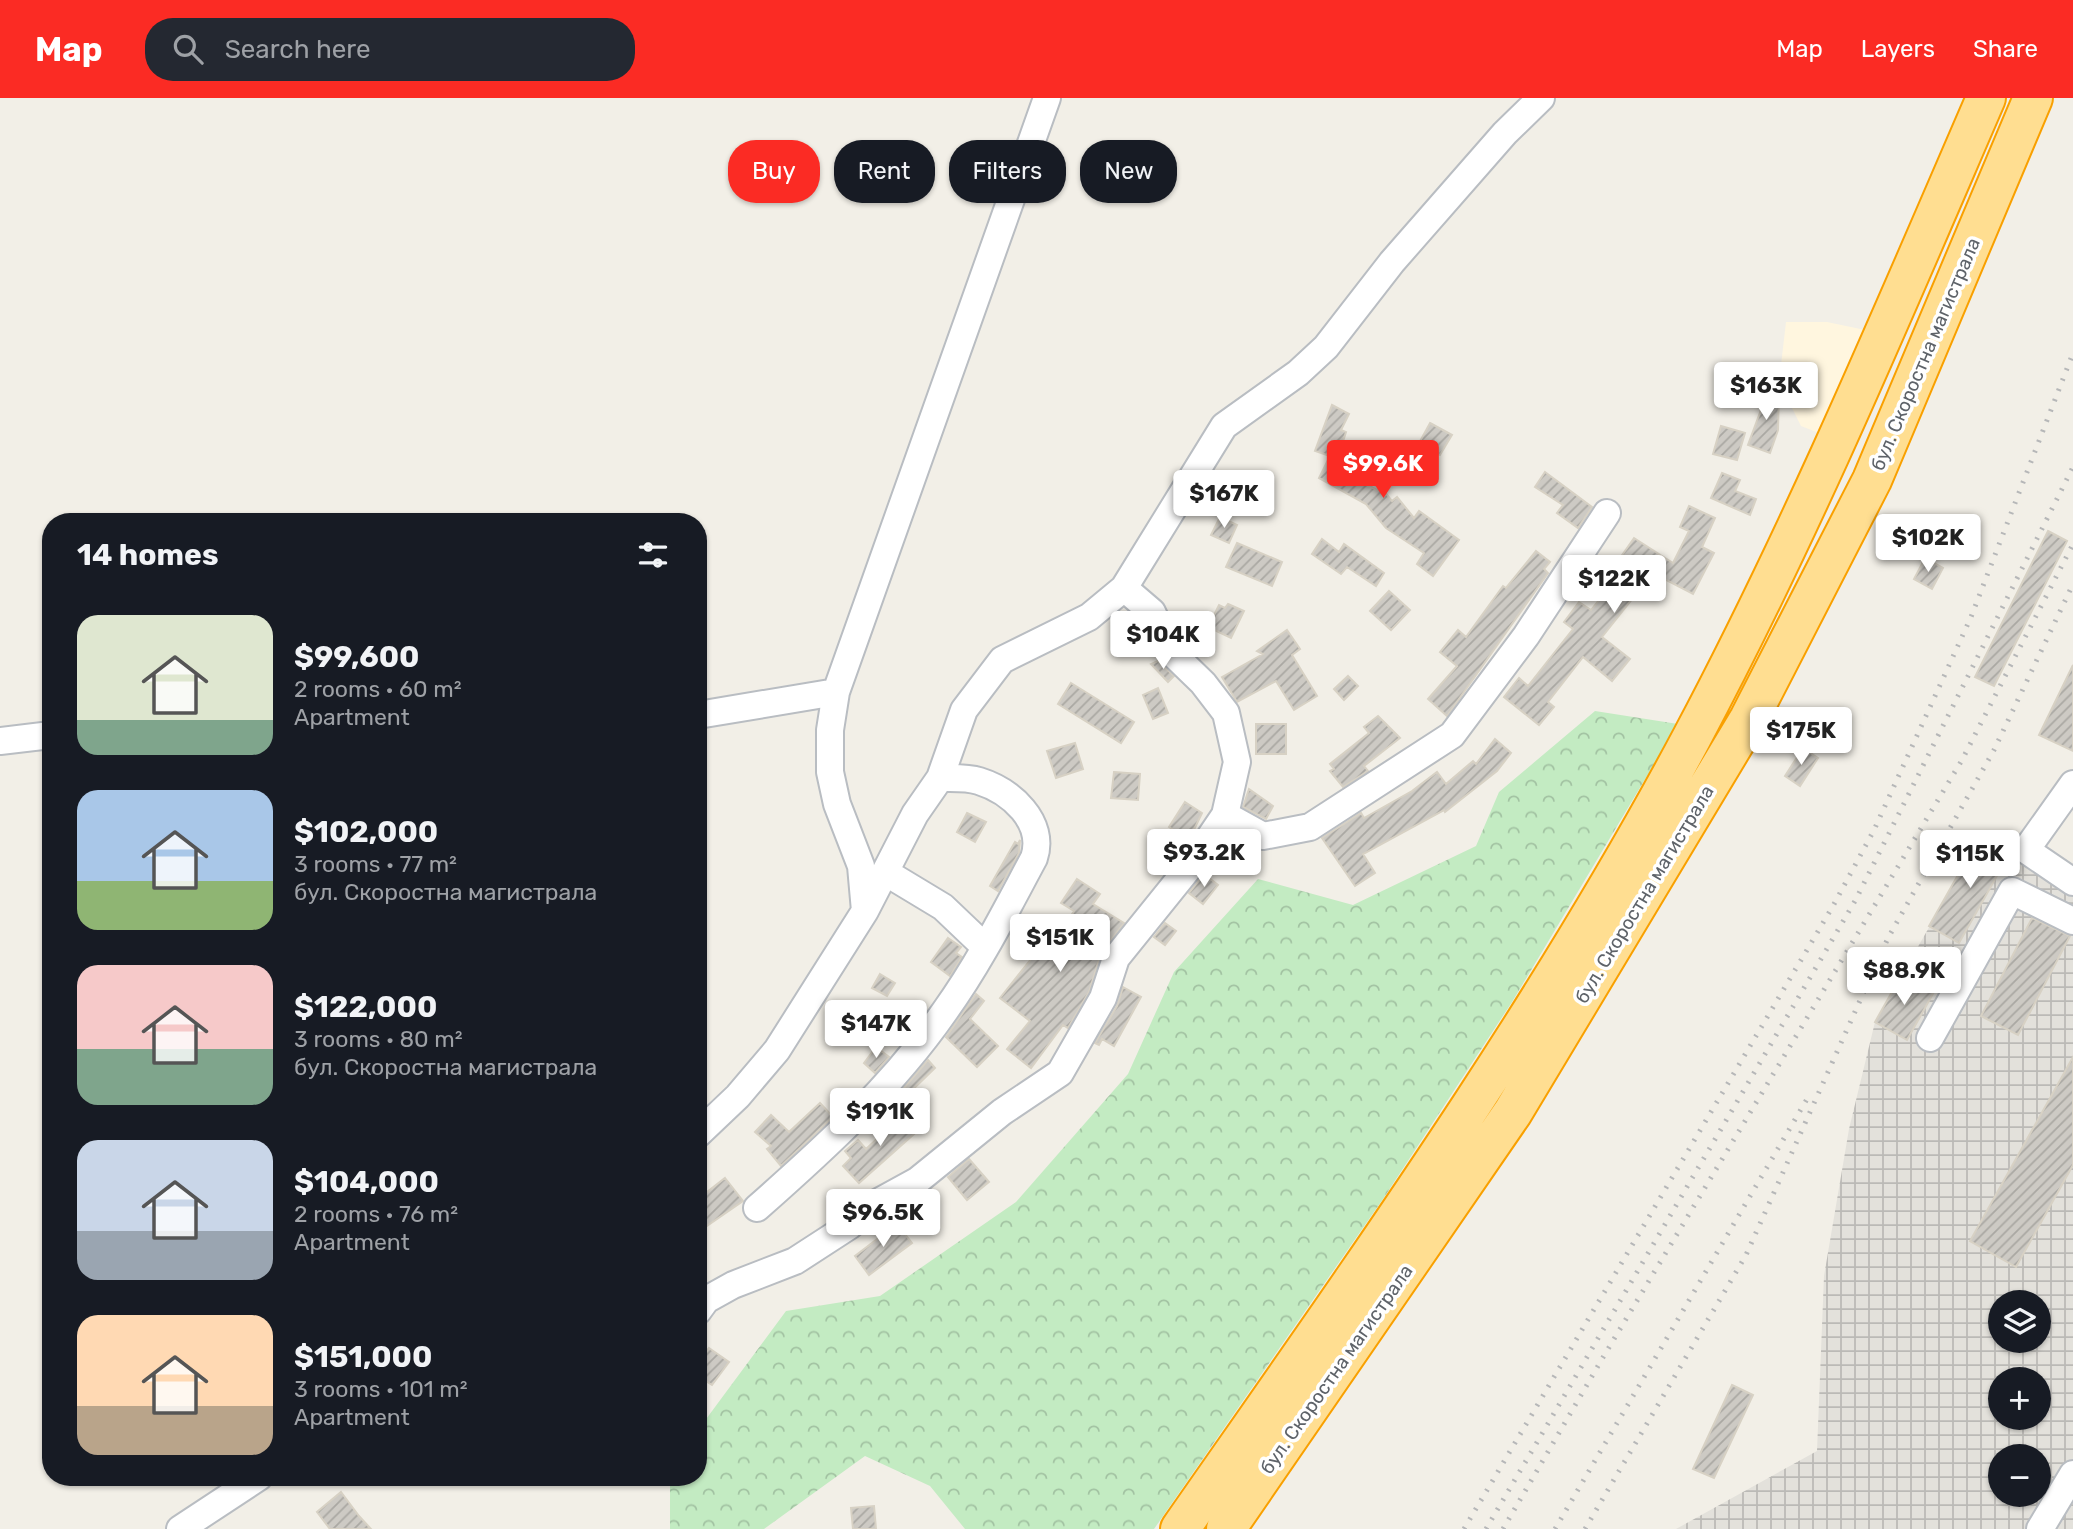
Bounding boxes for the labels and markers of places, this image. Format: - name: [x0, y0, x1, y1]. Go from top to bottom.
- pin: $163K: [1717, 362, 1815, 422]
- pin: $99.6K: [1326, 440, 1440, 500]
- pin: $167K: [1175, 470, 1273, 530]
- pin: $102K: [1879, 514, 1977, 574]
- pin: $122K: [1565, 556, 1663, 615]
- pin: $104K: [1114, 612, 1212, 671]
- pin: $175K: [1752, 708, 1850, 767]
- pin: $93.2K: [1147, 830, 1261, 889]
- pin: $115K: [1921, 830, 2019, 890]
- pin: $151K: [1011, 914, 1109, 974]
- pin: $88.9K: [1847, 948, 1961, 1007]
- pin: $147K: [827, 1000, 925, 1060]
- pin: $191K: [831, 1088, 929, 1148]
- pin: $96.5K: [826, 1190, 940, 1249]

